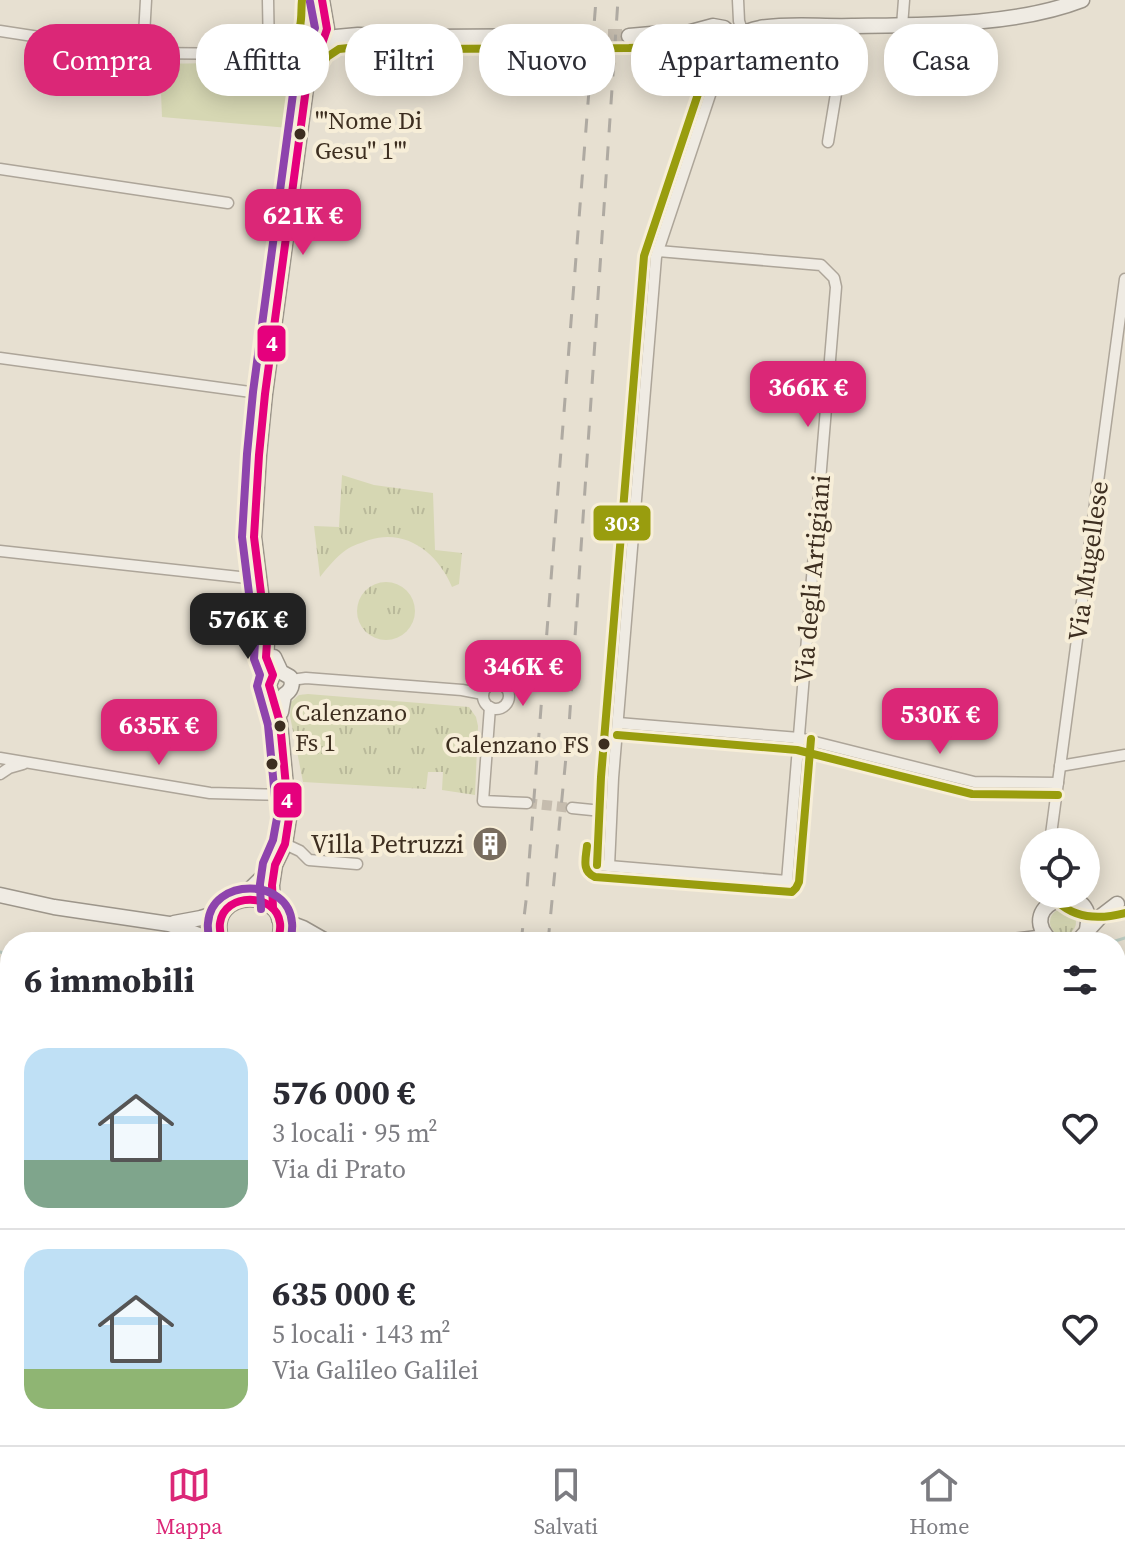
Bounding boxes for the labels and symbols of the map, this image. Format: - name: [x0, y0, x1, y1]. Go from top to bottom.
- place label: '"Nome Di Gesu'' 1"': [315, 104, 422, 167]
- marker: '"Nome Di Gesu'' 1"': [292, 126, 308, 142]
- pin: 621K €: [238, 189, 368, 257]
- line badge: 4: [256, 324, 287, 363]
- text: 4: [266, 328, 278, 358]
- pin: 366K €: [743, 361, 873, 429]
- street label: Via degli Artigiani: [785, 473, 839, 685]
- street label: Via Mugellese: [1059, 479, 1117, 643]
- line badge: 303: [592, 504, 652, 542]
- text: 303: [604, 508, 640, 538]
- pin: 576K €: [183, 593, 313, 661]
- pin: 346K €: [458, 640, 588, 708]
- pin: 530K €: [875, 688, 1005, 756]
- place label: Calenzano Fs 1: [295, 696, 407, 759]
- pin: 635K €: [94, 699, 224, 767]
- marker: Calenzano Fs 1: [272, 718, 288, 734]
- place label: Calenzano FS: [445, 728, 589, 761]
- marker: Calenzano FS: [596, 736, 612, 752]
- unlabelled marker: [264, 756, 280, 772]
- line badge: 4: [272, 781, 303, 819]
- text: 4: [281, 785, 293, 815]
- building icon: Villa Petruzzi: [471, 825, 509, 863]
- place label: Villa Petruzzi: [311, 826, 464, 862]

